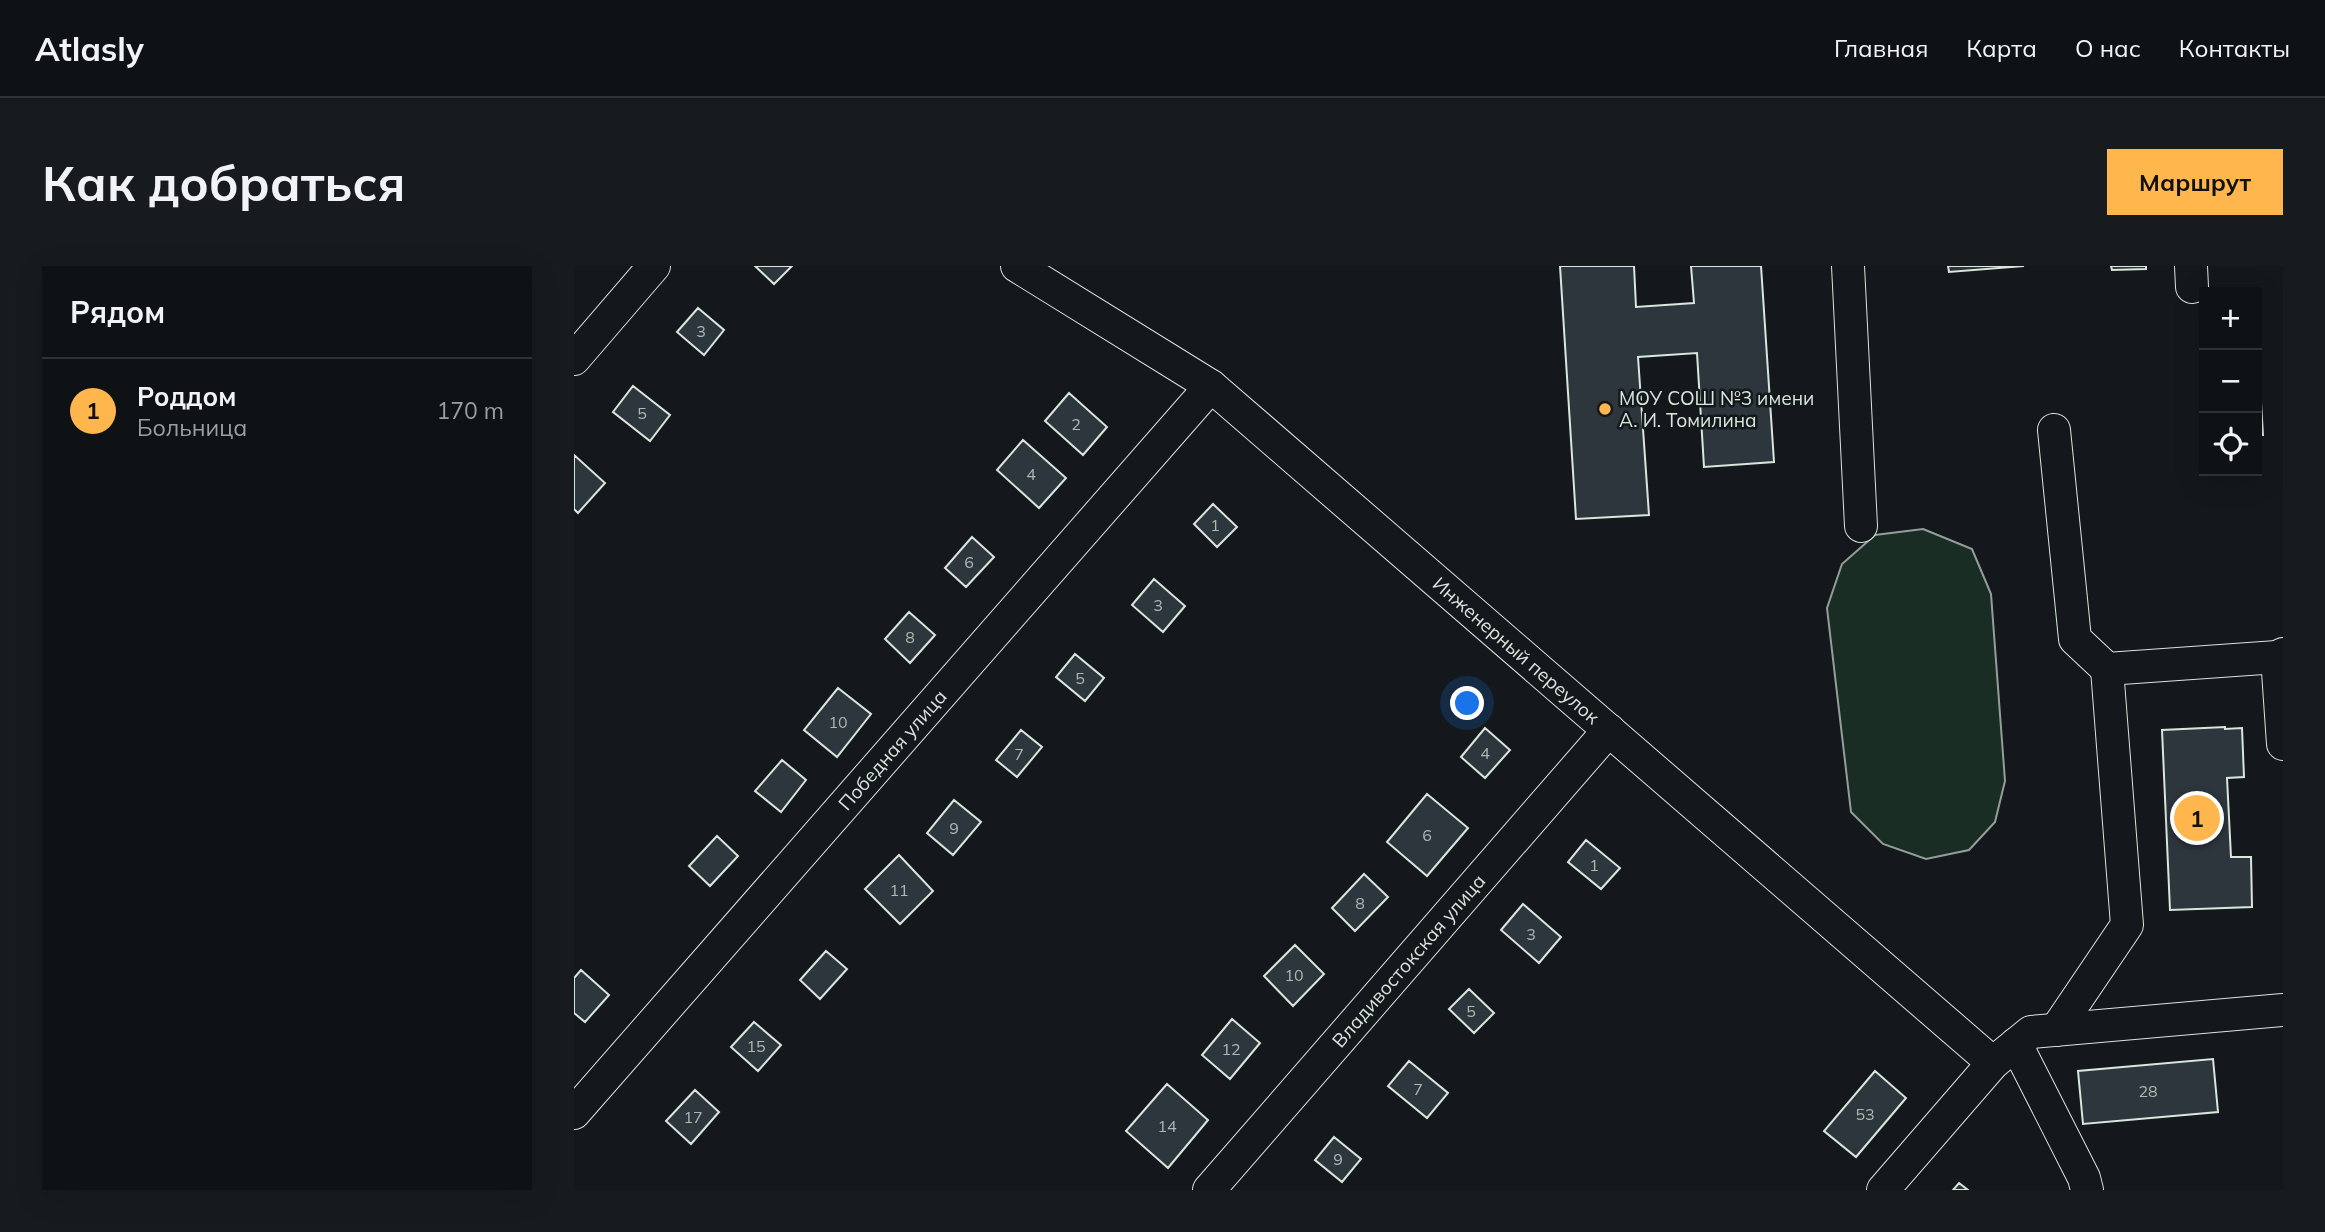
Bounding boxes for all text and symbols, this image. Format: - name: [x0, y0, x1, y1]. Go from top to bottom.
- text: Atlasly: [35, 28, 144, 69]
- text: Главная: [1834, 33, 1928, 63]
- text: Карта: [1966, 33, 2037, 63]
- text: О нас: [2075, 33, 2141, 63]
- text: Контакты: [2179, 33, 2290, 63]
- button: Маршрут: [2107, 149, 2283, 215]
- text: Как добраться: [42, 152, 405, 213]
- map controls: [2199, 287, 2262, 476]
- button: +: [2199, 287, 2262, 350]
- text: Рядом: [70, 293, 165, 331]
- house number: 3: [696, 321, 706, 341]
- button: −: [2199, 350, 2262, 413]
- text: Роддом: [137, 380, 236, 413]
- place label: МОУ СОШ №3 имени А. И. Томилина: [1619, 386, 1814, 432]
- text: 1: [86, 396, 100, 425]
- text: 170 m: [436, 396, 504, 425]
- marker: МОУ СОШ №3 имени А. И. Томилина: [1597, 401, 1613, 417]
- house number: 5: [637, 403, 647, 423]
- text: Больница: [137, 413, 247, 442]
- button: locate: [2199, 413, 2262, 476]
- house number: 2: [1071, 414, 1081, 434]
- house number: 4: [1026, 464, 1036, 484]
- house number: 1: [1210, 515, 1220, 535]
- house number: 6: [964, 552, 974, 572]
- street label: Инженерный переулок: [1428, 572, 1605, 730]
- house number: 3: [1153, 595, 1163, 615]
- house number: 8: [905, 627, 915, 647]
- house number: 5: [1075, 668, 1085, 688]
- street label: Победная улица: [833, 684, 952, 815]
- your location: [1450, 686, 1484, 720]
- house number: 10: [828, 712, 848, 732]
- house number: 4: [1480, 743, 1490, 763]
- house number: 7: [1014, 744, 1024, 764]
- pin: 1: [2174, 792, 2220, 844]
- house number: 9: [949, 818, 959, 838]
- house number: 6: [1422, 825, 1432, 845]
- house number: 1: [1589, 855, 1599, 875]
- street label: Владивостокская улица: [1327, 869, 1490, 1052]
- house number: 11: [889, 880, 909, 900]
- house number: 8: [1355, 893, 1365, 913]
- house number: 3: [1526, 924, 1536, 944]
- house number: 10: [1284, 965, 1304, 985]
- house number: 5: [1466, 1001, 1476, 1021]
- house number: 15: [746, 1036, 766, 1056]
- house number: 12: [1221, 1039, 1241, 1059]
- house number: 7: [1413, 1079, 1423, 1099]
- house number: 28: [2138, 1081, 2158, 1101]
- house number: 53: [1855, 1104, 1875, 1124]
- house number: 17: [683, 1107, 703, 1127]
- house number: 14: [1157, 1116, 1177, 1136]
- house number: 9: [1333, 1149, 1343, 1169]

